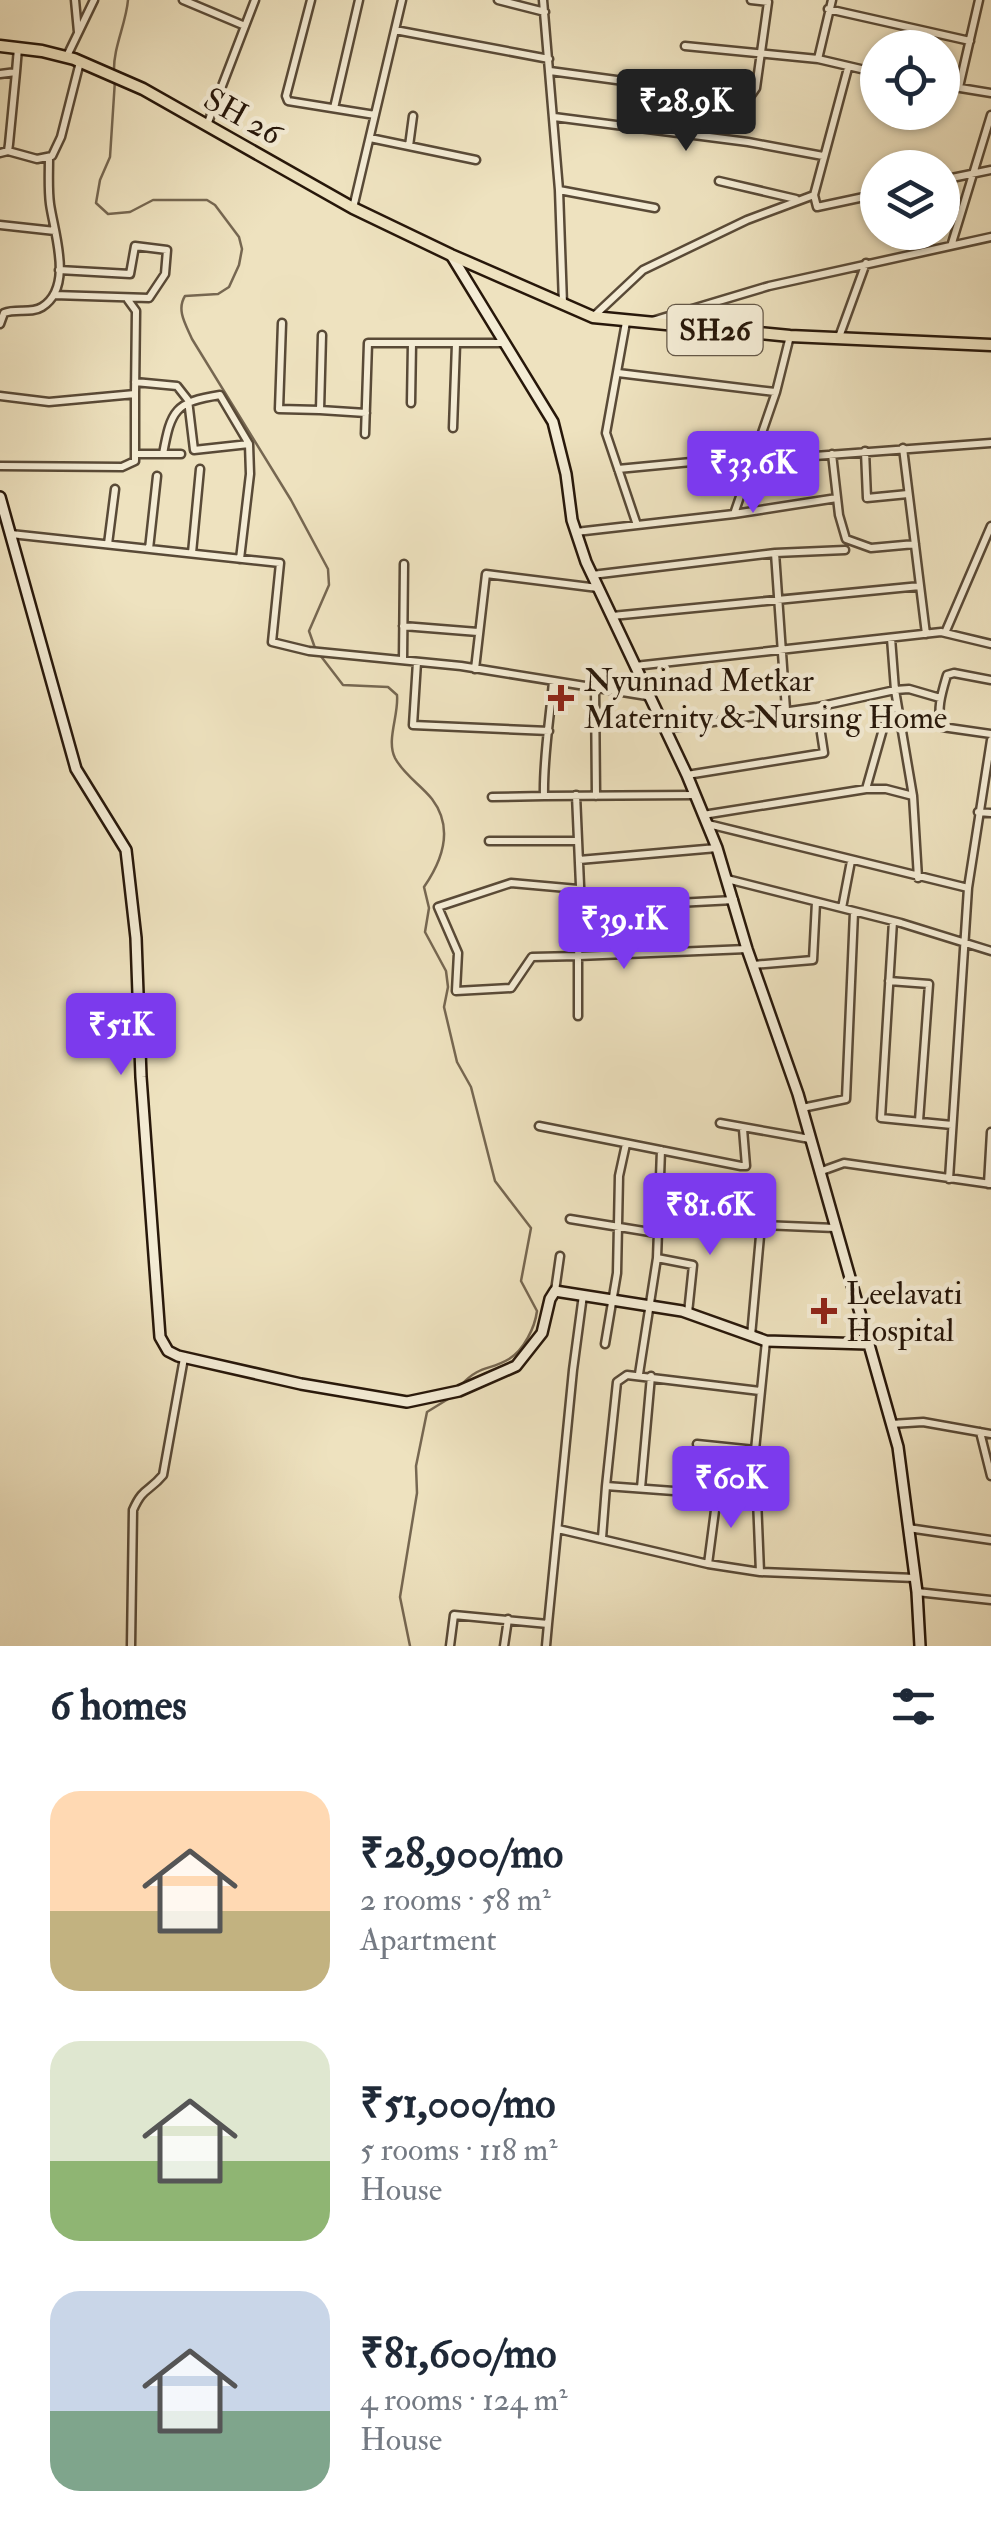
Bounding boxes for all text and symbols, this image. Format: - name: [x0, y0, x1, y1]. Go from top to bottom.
- map controls: [860, 30, 960, 250]
- button: locate: [860, 30, 960, 130]
- pin: ₹28.9K: [605, 69, 767, 154]
- street label: SH 26: [196, 79, 290, 155]
- text: ₹28.9K: [639, 81, 733, 121]
- button: layers: [860, 150, 960, 250]
- road number: SH26: [668, 305, 762, 355]
- pin: ₹33.6K: [672, 431, 834, 516]
- text: ₹33.6K: [709, 443, 797, 483]
- place label: Nyuninad Metkar Maternity & Nursing Home: [584, 661, 947, 738]
- marker: Nyuninad Metkar Maternity & Nursing Home: [548, 685, 574, 711]
- pin: ₹39.1K: [543, 887, 705, 972]
- text: ₹39.1K: [581, 899, 667, 939]
- pin: ₹51K: [62, 993, 180, 1078]
- text: ₹51K: [88, 1005, 154, 1045]
- pin: ₹81.6K: [629, 1173, 791, 1258]
- text: ₹81.6K: [665, 1185, 755, 1225]
- place label: Leelavati Hospital: [846, 1274, 963, 1351]
- marker: Leelavati Hospital: [811, 1298, 837, 1324]
- pin: ₹60K: [672, 1446, 790, 1531]
- text: ₹60K: [694, 1458, 768, 1498]
- icon: filters: [886, 1679, 941, 1734]
- text: 6 homes: [50, 1680, 187, 1732]
- text: ₹28,900/mo: [360, 1828, 563, 1880]
- icon: home: [130, 1831, 250, 1951]
- text: 2 rooms · 58 m²: [360, 1880, 551, 1920]
- text: Apartment: [360, 1920, 497, 1960]
- text: ₹51,000/mo: [360, 2078, 556, 2130]
- icon: home: [130, 2081, 250, 2201]
- text: 5 rooms · 118 m²: [360, 2130, 557, 2170]
- text: House: [360, 2170, 442, 2210]
- text: ₹81,600/mo: [360, 2328, 556, 2380]
- icon: home: [130, 2331, 250, 2451]
- text: 4 rooms · 124 m²: [360, 2380, 568, 2420]
- text: House: [360, 2420, 442, 2460]

